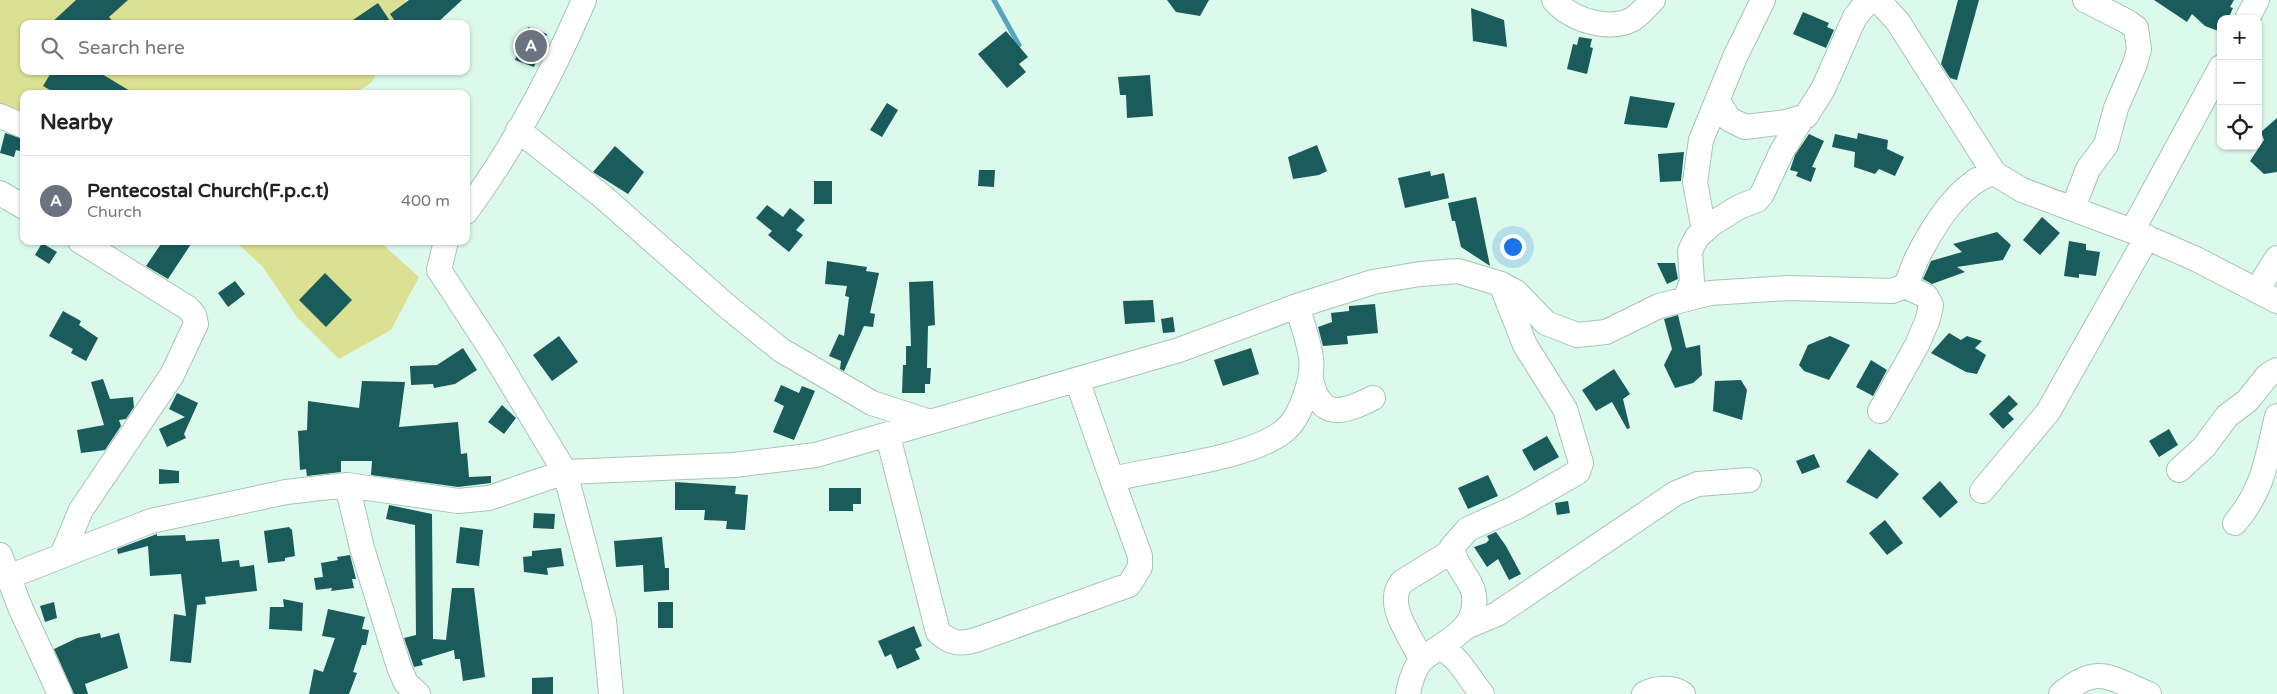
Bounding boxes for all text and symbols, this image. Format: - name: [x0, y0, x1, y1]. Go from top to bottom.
- map controls: [2217, 15, 2262, 150]
- button: +: [2217, 15, 2262, 60]
- search box: [20, 20, 470, 75]
- pin: A: [515, 27, 547, 65]
- icon: search: [38, 34, 66, 62]
- text: Search here: [78, 37, 185, 59]
- button: −: [2217, 60, 2262, 105]
- button: locate: [2217, 105, 2262, 150]
- text: Nearby: [40, 110, 113, 135]
- text: Pentecostal Church(F.p.c.t): [87, 180, 329, 202]
- text: A: [50, 191, 62, 211]
- text: 400 m: [401, 191, 450, 211]
- text: Church: [87, 202, 142, 222]
- your location: [1500, 234, 1526, 260]

